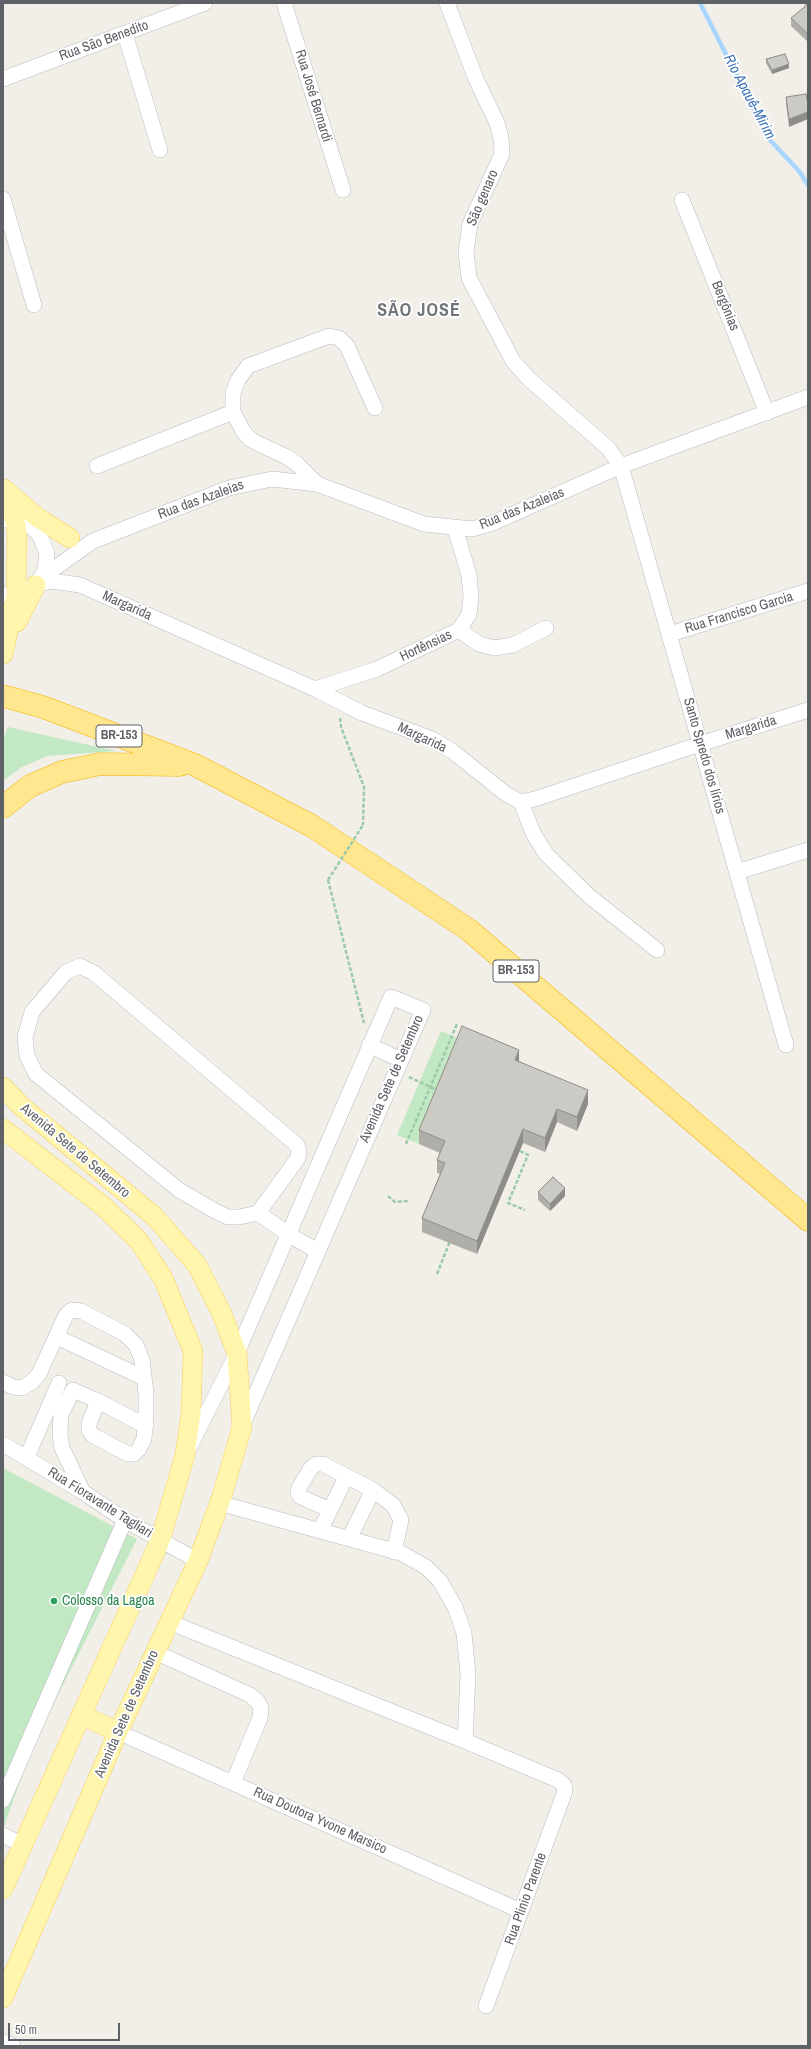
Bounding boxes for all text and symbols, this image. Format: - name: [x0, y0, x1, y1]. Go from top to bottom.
- street label: Rua São Benedito: [57, 17, 151, 65]
- street label: Rua José Bernardi: [291, 48, 335, 144]
- water label: Rio Apauê-Mirim: [719, 51, 779, 143]
- street label: São genaro: [464, 167, 502, 229]
- street label: Bergônias: [707, 279, 743, 333]
- district label: SÃO JOSÉ: [377, 300, 461, 322]
- street label: Rua das Azaleias: [156, 477, 246, 523]
- street label: Rua das Azaleias: [477, 484, 567, 534]
- street label: Margarida: [100, 588, 154, 624]
- street label: Rua Francisco Garcia: [683, 589, 795, 637]
- street label: Hortênsias: [397, 627, 455, 665]
- street label: Santo Spredo dos lírios: [679, 696, 729, 816]
- street label: Margarida: [724, 712, 778, 744]
- street label: Margarida: [395, 719, 449, 757]
- road number: BR-153: [96, 725, 142, 747]
- road number: BR-153: [493, 960, 539, 982]
- street label: Avenida Sete de Setembro: [356, 1013, 428, 1145]
- street label: Avenida Sete de Setembro: [17, 1100, 133, 1202]
- street label: Rua Fioravante Tagliari: [45, 1464, 155, 1542]
- place label: Colosso da Lagoa: [62, 1593, 155, 1609]
- marker: Colosso da Lagoa: [49, 1596, 59, 1606]
- street label: Avenida Sete de Setembro: [91, 1648, 163, 1780]
- street label: Rua Doutora Yvone Marsico: [251, 1784, 389, 1858]
- street label: Rua Plinio Parente: [502, 1851, 550, 1947]
- scale bar: [10, 2015, 122, 2041]
- text: 50 m: [15, 2022, 37, 2038]

